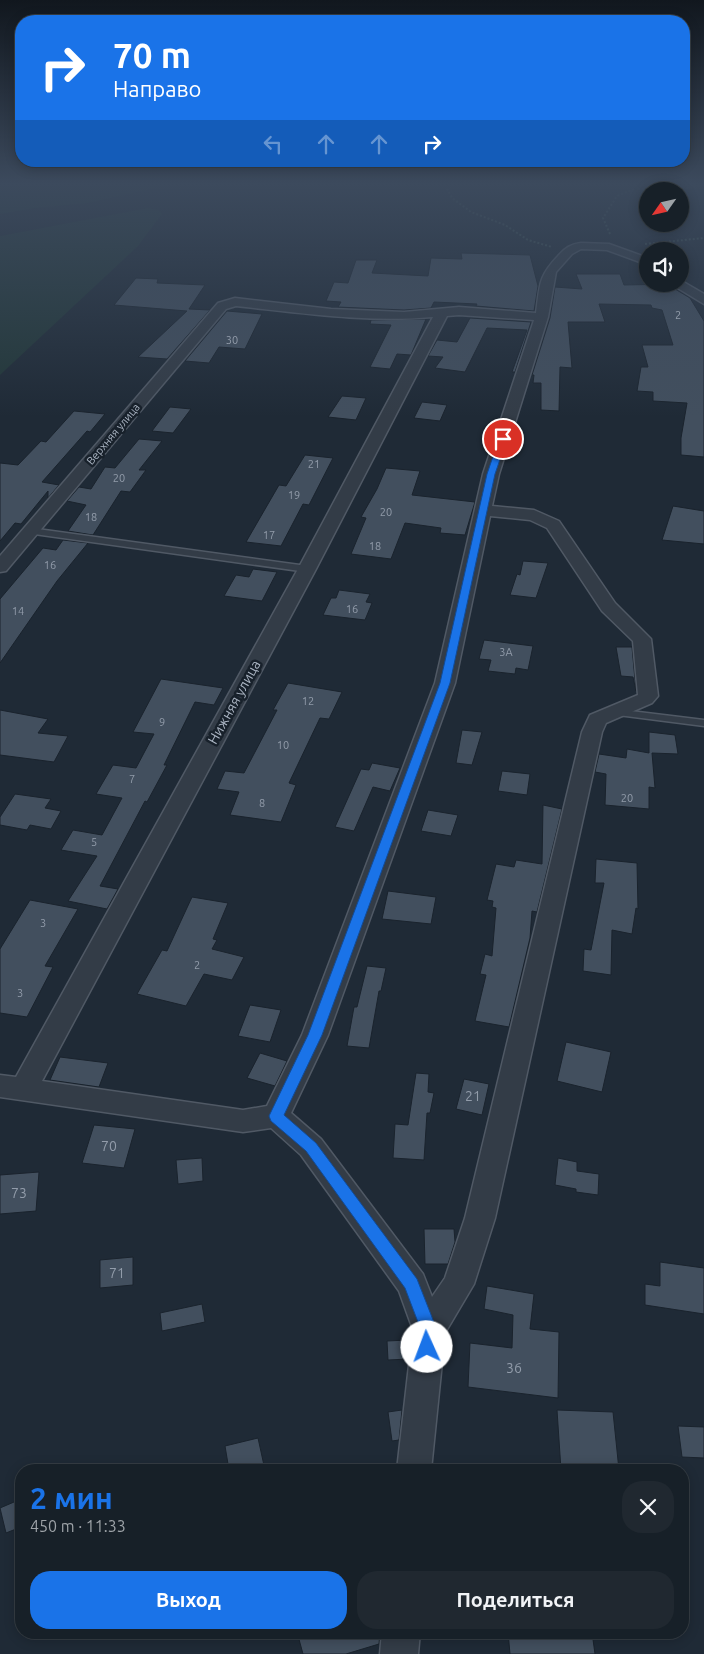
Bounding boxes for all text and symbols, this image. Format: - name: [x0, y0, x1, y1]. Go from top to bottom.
- icon: right: [30, 35, 95, 100]
- text: 70 m: [113, 35, 191, 75]
- text: Направо: [113, 76, 201, 101]
- icon: left: [259, 130, 287, 158]
- icon: ahead: [312, 130, 340, 158]
- icon: ahead: [365, 130, 393, 158]
- icon: right: [418, 130, 446, 158]
- north arrow: [639, 182, 689, 232]
- map controls: [639, 182, 689, 292]
- button: sound: [639, 242, 689, 292]
- house number: 2: [675, 309, 681, 321]
- house number: 30: [226, 334, 238, 346]
- street label: Верхняя улица: [84, 401, 142, 467]
- pin: [482, 418, 524, 460]
- icon: arrive: [489, 425, 517, 453]
- house number: 21: [308, 458, 320, 470]
- house number: 20: [113, 472, 125, 484]
- house number: 19: [288, 489, 300, 501]
- house number: 20: [380, 506, 392, 518]
- house number: 18: [85, 511, 97, 523]
- house number: 17: [263, 529, 275, 541]
- house number: 18: [369, 540, 381, 552]
- house number: 16: [44, 559, 56, 571]
- house number: 16: [346, 603, 358, 615]
- house number: 14: [12, 605, 24, 617]
- house number: 3А: [499, 646, 514, 658]
- street label: Нижняя улица: [204, 657, 264, 747]
- house number: 12: [302, 695, 314, 707]
- house number: 9: [159, 716, 165, 728]
- house number: 10: [277, 739, 289, 751]
- house number: 7: [129, 773, 135, 785]
- house number: 20: [621, 792, 633, 804]
- house number: 8: [259, 797, 265, 809]
- house number: 5: [91, 836, 97, 848]
- house number: 3: [40, 917, 46, 929]
- house number: 2: [194, 959, 200, 971]
- house number: 3: [17, 987, 23, 999]
- house number: 21: [465, 1088, 481, 1104]
- house number: 70: [101, 1138, 117, 1154]
- house number: 73: [11, 1185, 27, 1201]
- house number: 71: [109, 1265, 125, 1281]
- position arrow: [400, 1320, 452, 1372]
- house number: 36: [506, 1360, 522, 1376]
- text: 2 мин: [30, 1481, 113, 1515]
- button: close: [622, 1481, 674, 1533]
- text: 450 m · 11:33: [30, 1517, 126, 1535]
- button: Выход: [30, 1571, 347, 1629]
- button: Поделиться: [357, 1571, 674, 1629]

